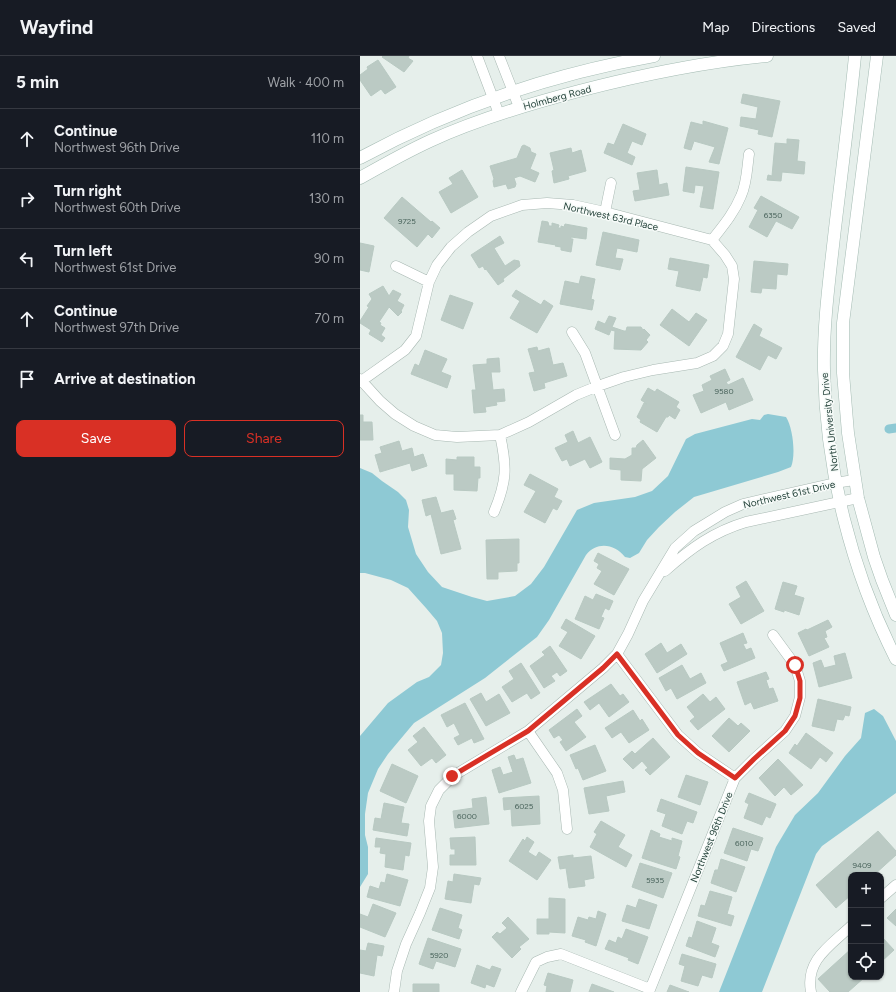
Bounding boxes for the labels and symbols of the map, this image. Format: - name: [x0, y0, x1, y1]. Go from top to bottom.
- street label: Holmberg Road: [522, 82, 593, 113]
- street label: Northwest 63rd Place: [562, 199, 660, 234]
- house number: 6350: [764, 210, 782, 220]
- house number: 9725: [398, 216, 416, 226]
- street label: North University Drive: [818, 371, 841, 472]
- house number: 9580: [714, 386, 734, 396]
- street label: Northwest 61st Drive: [742, 477, 837, 511]
- route start: [786, 656, 804, 674]
- route end: [443, 767, 461, 785]
- street label: Northwest 96th Drive: [687, 789, 736, 884]
- house number: 6025: [515, 801, 534, 811]
- house number: 6000: [457, 811, 477, 821]
- house number: 6010: [735, 838, 753, 848]
- house number: 9409: [852, 860, 872, 870]
- house number: 5935: [646, 875, 664, 885]
- house number: 5920: [430, 950, 448, 960]

